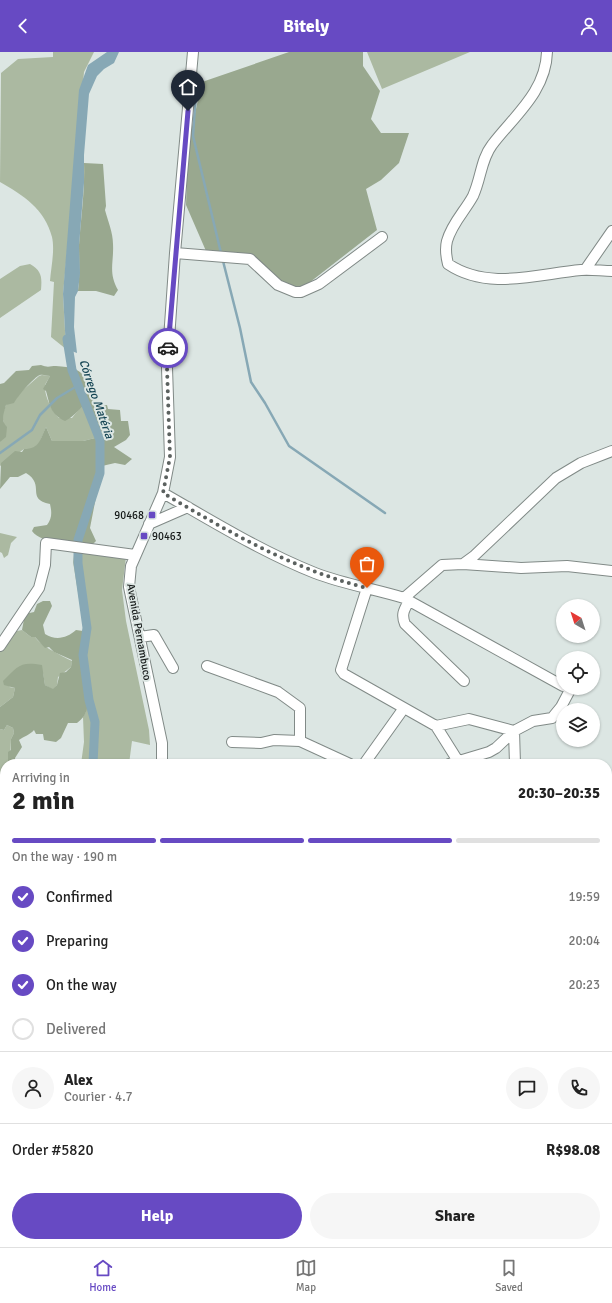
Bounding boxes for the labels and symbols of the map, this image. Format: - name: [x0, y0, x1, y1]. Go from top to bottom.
- pin: [171, 70, 205, 111]
- courier: [148, 328, 188, 368]
- water label: Córrego Matéria: [75, 357, 117, 442]
- place label: 90468: [114, 509, 144, 522]
- marker: 90468: [147, 510, 157, 520]
- place label: 90463: [152, 530, 182, 543]
- marker: 90463: [139, 531, 149, 541]
- pin: [350, 547, 384, 588]
- street label: Avenida Pernambuco: [124, 583, 154, 682]
- north arrow: [556, 599, 600, 643]

